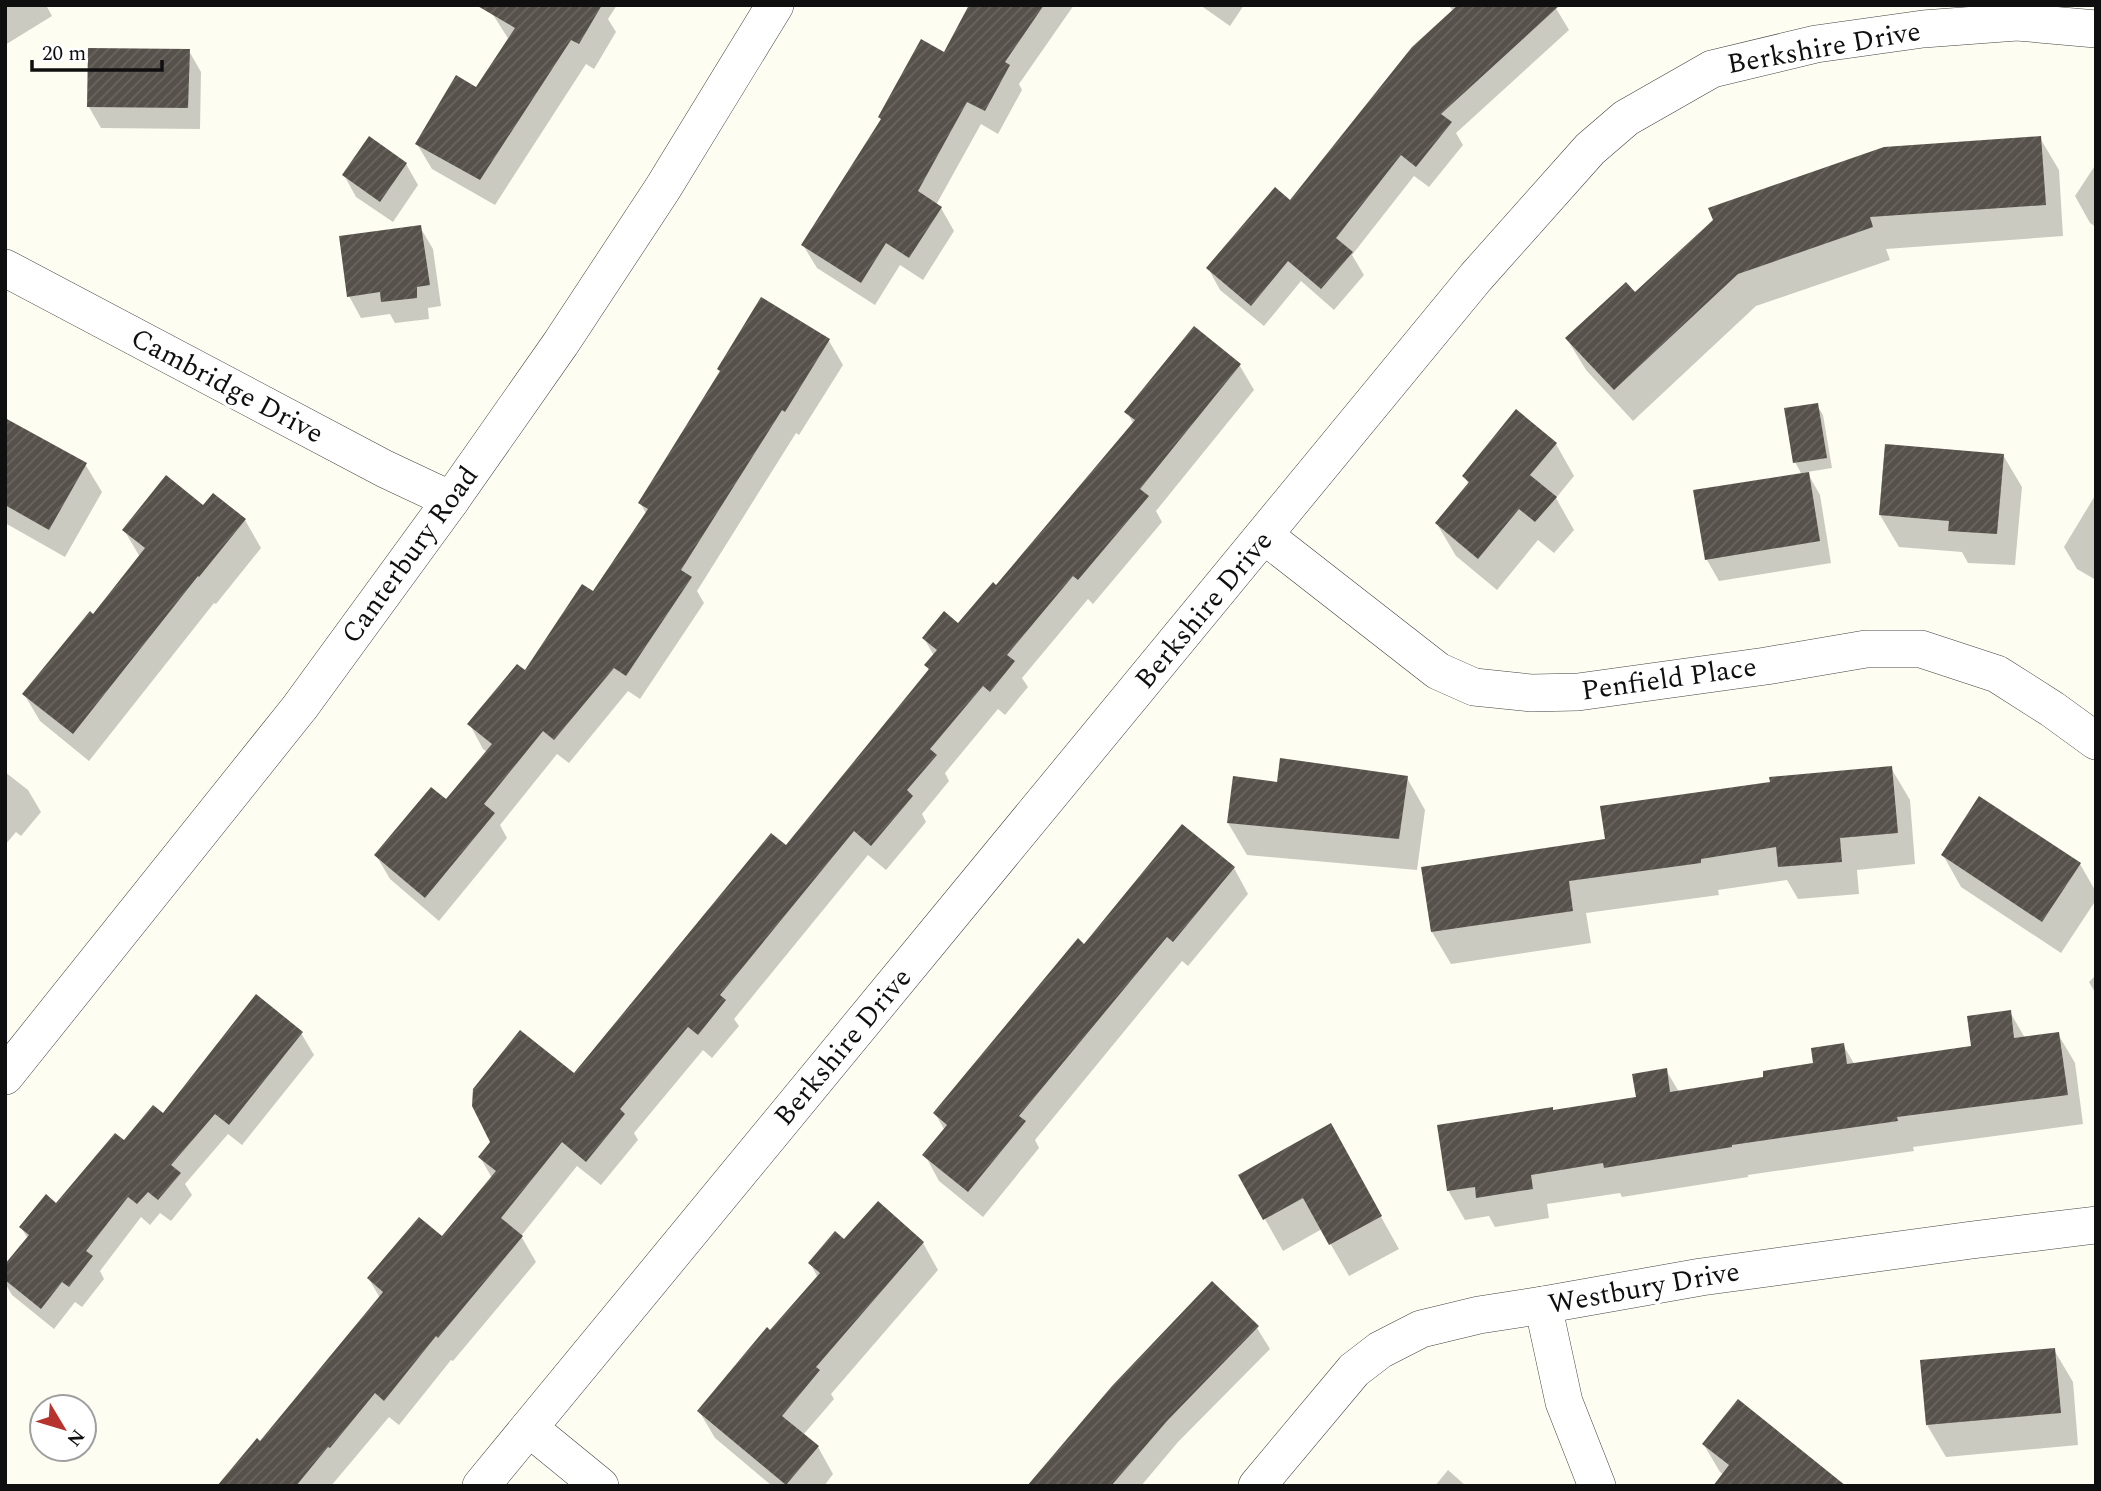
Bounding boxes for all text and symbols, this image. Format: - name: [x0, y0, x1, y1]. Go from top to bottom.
- street label: Berkshire Drive: [1724, 10, 1924, 86]
- scale bar: [32, 28, 161, 72]
- text: 20 m: [42, 38, 86, 70]
- street label: Cambridge Drive: [123, 317, 331, 455]
- street label: Canterbury Road: [331, 457, 489, 653]
- street label: Berkshire Drive: [1125, 521, 1283, 699]
- street label: Penfield Place: [1579, 645, 1759, 713]
- street label: Berkshire Drive: [764, 958, 922, 1136]
- street label: Westbury Drive: [1545, 1250, 1743, 1326]
- north arrow: [28, 1393, 98, 1463]
- text: N: [59, 1423, 91, 1453]

